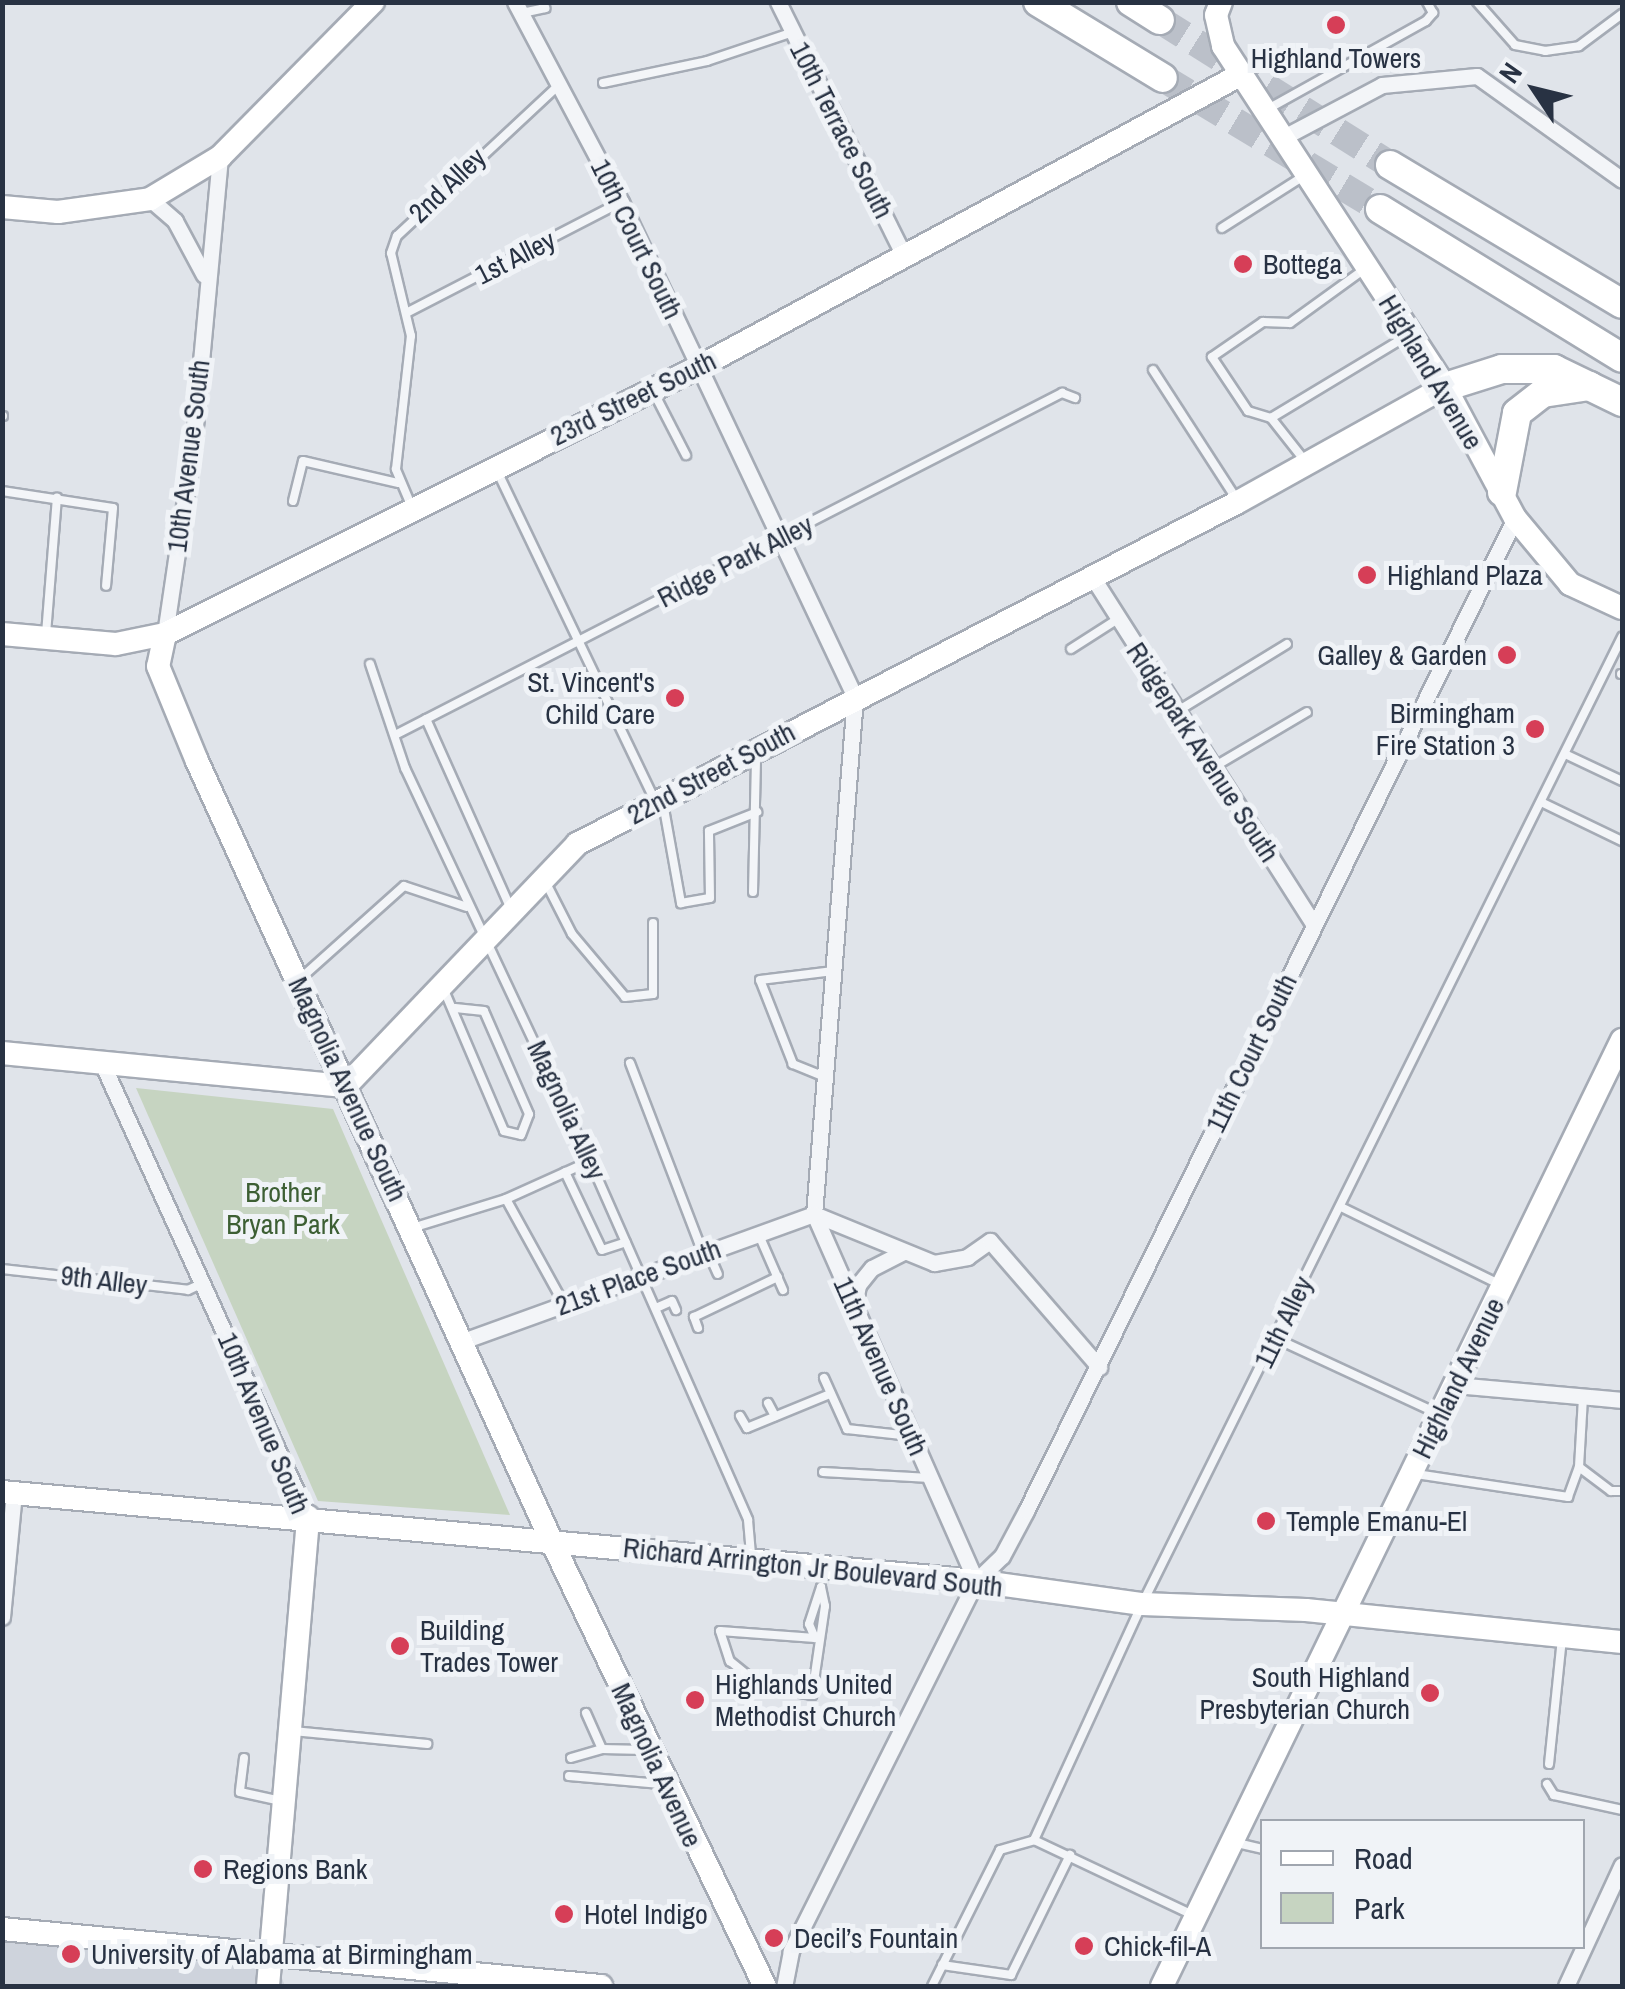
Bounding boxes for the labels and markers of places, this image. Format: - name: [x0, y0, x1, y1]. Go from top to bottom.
- marker: Highland Towers: [1325, 14, 1347, 36]
- place label: Highland Towers: [1251, 41, 1421, 75]
- place label: Bottega: [1263, 247, 1342, 281]
- marker: Bottega: [1232, 253, 1254, 275]
- place label: Highland Plaza: [1387, 558, 1543, 592]
- marker: Highland Plaza: [1356, 564, 1378, 586]
- place label: Galley & Garden: [1317, 638, 1487, 672]
- marker: Galley & Garden: [1496, 644, 1518, 666]
- place label: St. Vincent's Child Care: [527, 665, 655, 731]
- marker: St. Vincent's Child Care: [664, 687, 686, 709]
- place label: Birmingham Fire Station 3: [1376, 696, 1515, 762]
- marker: Birmingham Fire Station 3: [1524, 718, 1546, 740]
- place label: Temple Emanu-El: [1286, 1504, 1467, 1538]
- marker: Temple Emanu-El: [1255, 1510, 1277, 1532]
- place label: Building Trades Tower: [420, 1613, 558, 1679]
- marker: Building Trades Tower: [389, 1635, 411, 1657]
- place label: South Highland Presbyterian Church: [1199, 1660, 1410, 1726]
- place label: Highlands United Methodist Church: [715, 1667, 896, 1733]
- marker: South Highland Presbyterian Church: [1419, 1682, 1441, 1704]
- marker: Highlands United Methodist Church: [684, 1689, 706, 1711]
- place label: Regions Bank: [223, 1852, 367, 1886]
- marker: Regions Bank: [192, 1858, 214, 1880]
- place label: Hotel Indigo: [584, 1897, 708, 1931]
- marker: Hotel Indigo: [553, 1903, 575, 1925]
- place label: Decil’s Fountain: [794, 1921, 958, 1955]
- marker: Decil’s Fountain: [763, 1927, 785, 1949]
- place label: Chick-fil-A: [1104, 1929, 1211, 1963]
- marker: Chick-fil-A: [1073, 1935, 1095, 1957]
- place label: University of Alabama at Birmingham: [91, 1937, 474, 1971]
- marker: University of Alabama at Birmingham: [60, 1943, 82, 1965]

